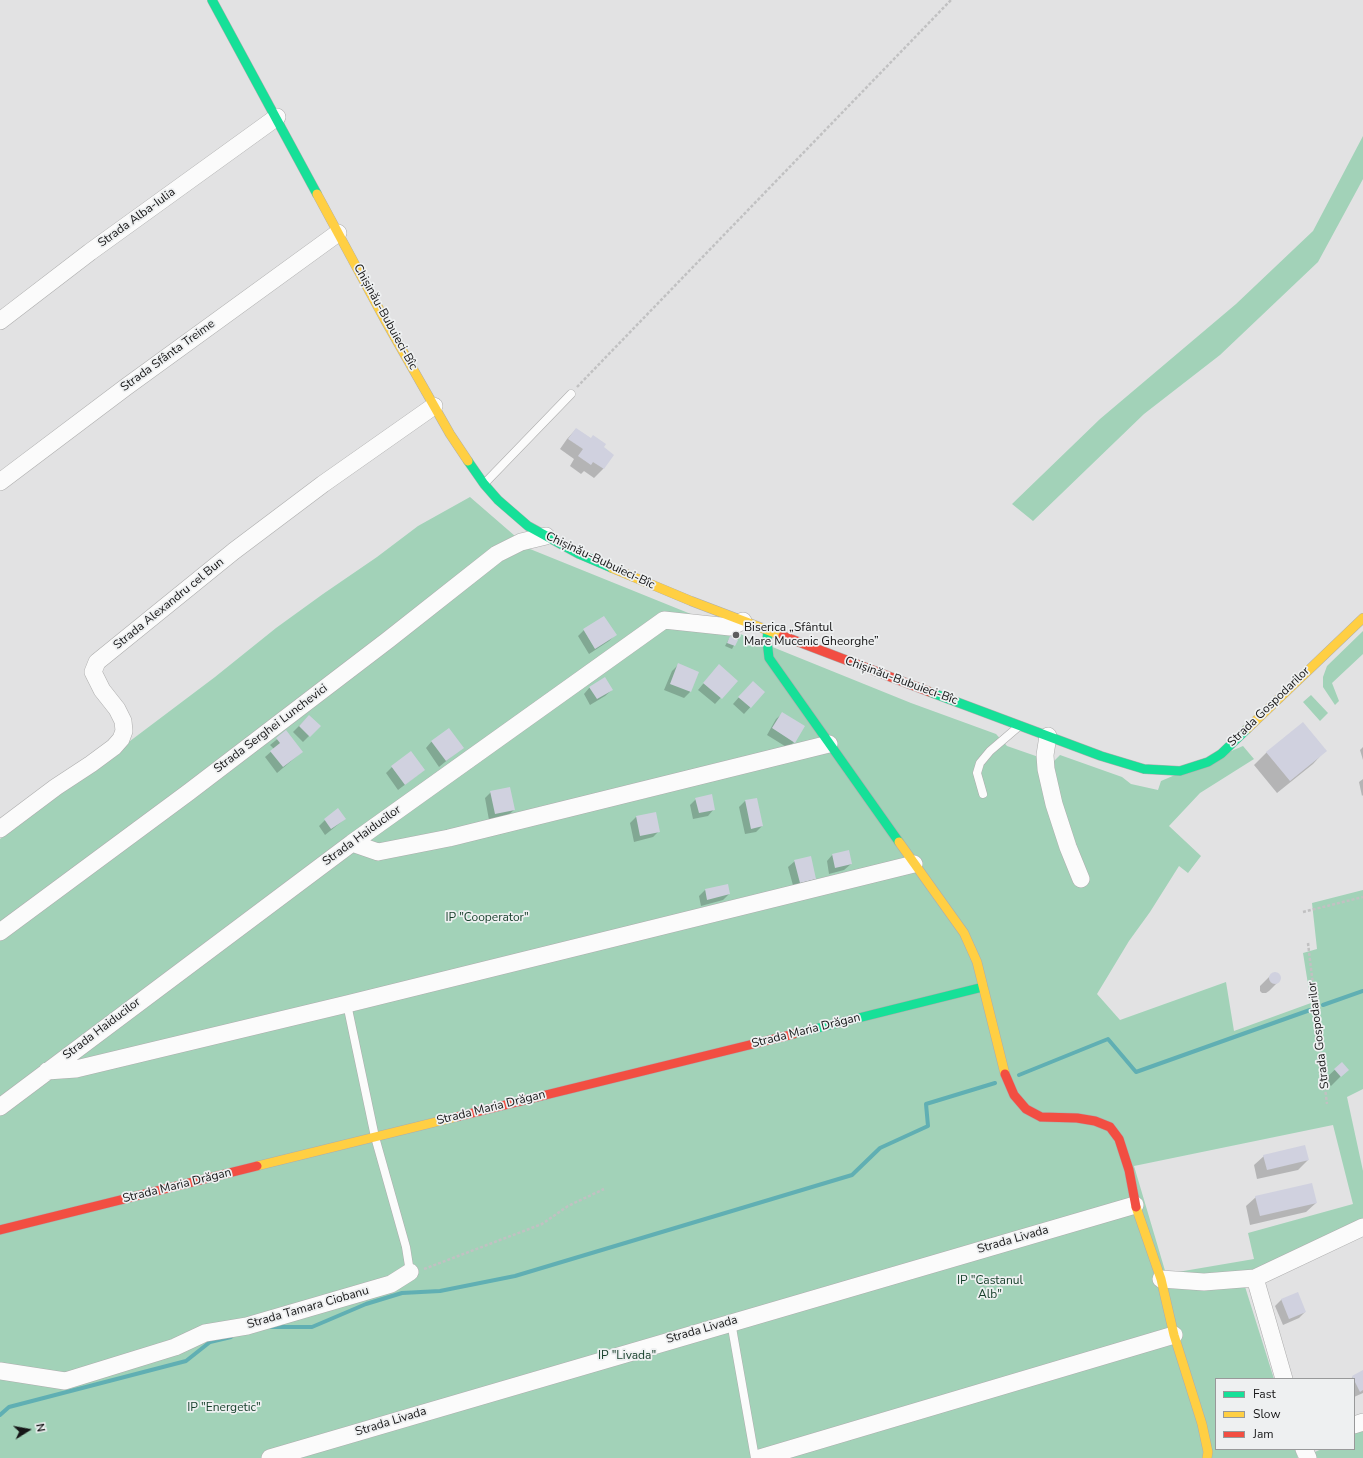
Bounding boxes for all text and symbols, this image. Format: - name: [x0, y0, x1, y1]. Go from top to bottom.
- street label: Strada Alba-Iulia: [96, 185, 178, 251]
- street label: Chișinău-Bubuieci-Bîc: [350, 262, 420, 372]
- street label: Strada Sfânta Treime: [118, 317, 218, 395]
- street label: Chișinău-Bubuieci-Bîc: [543, 529, 657, 593]
- street label: Strada Alexandru cel Bun: [111, 555, 227, 653]
- place label: Biserica „Sfântul Mare Mucenic Gheorghe”: [744, 621, 879, 649]
- marker: Biserica „Sfântul Mare Mucenic Gheorghe”: [731, 630, 741, 640]
- street label: Chișinău-Bubuieci-Bîc: [843, 654, 959, 708]
- street label: Strada Gospodarilor: [1225, 664, 1313, 750]
- street label: Strada Serghei Lunchevici: [211, 682, 331, 776]
- street label: Strada Haiducilor: [320, 803, 404, 869]
- park label: IP "Cooperator": [445, 911, 529, 925]
- street label: Strada Gospodarilor: [1305, 980, 1333, 1090]
- street label: Strada Haiducilor: [60, 995, 144, 1063]
- street label: Strada Maria Drăgan: [750, 1011, 862, 1051]
- street label: Strada Maria Drăgan: [435, 1088, 547, 1128]
- street label: Strada Maria Drăgan: [121, 1166, 233, 1206]
- street label: Strada Livada: [976, 1223, 1050, 1257]
- park label: IP "Castanul Alb": [957, 1274, 1023, 1302]
- street label: Strada Tamara Ciobanu: [245, 1284, 371, 1332]
- street label: Strada Livada: [665, 1313, 739, 1347]
- park label: IP "Livada": [598, 1349, 656, 1363]
- legend: [1215, 1378, 1355, 1450]
- text: Fast: [1253, 1386, 1276, 1402]
- park label: IP "Energetic": [187, 1401, 261, 1415]
- street label: Strada Livada: [354, 1404, 428, 1440]
- text: Slow: [1253, 1406, 1281, 1422]
- north arrow: [8, 1410, 48, 1450]
- text: N: [32, 1422, 48, 1433]
- text: Jam: [1253, 1426, 1274, 1442]

